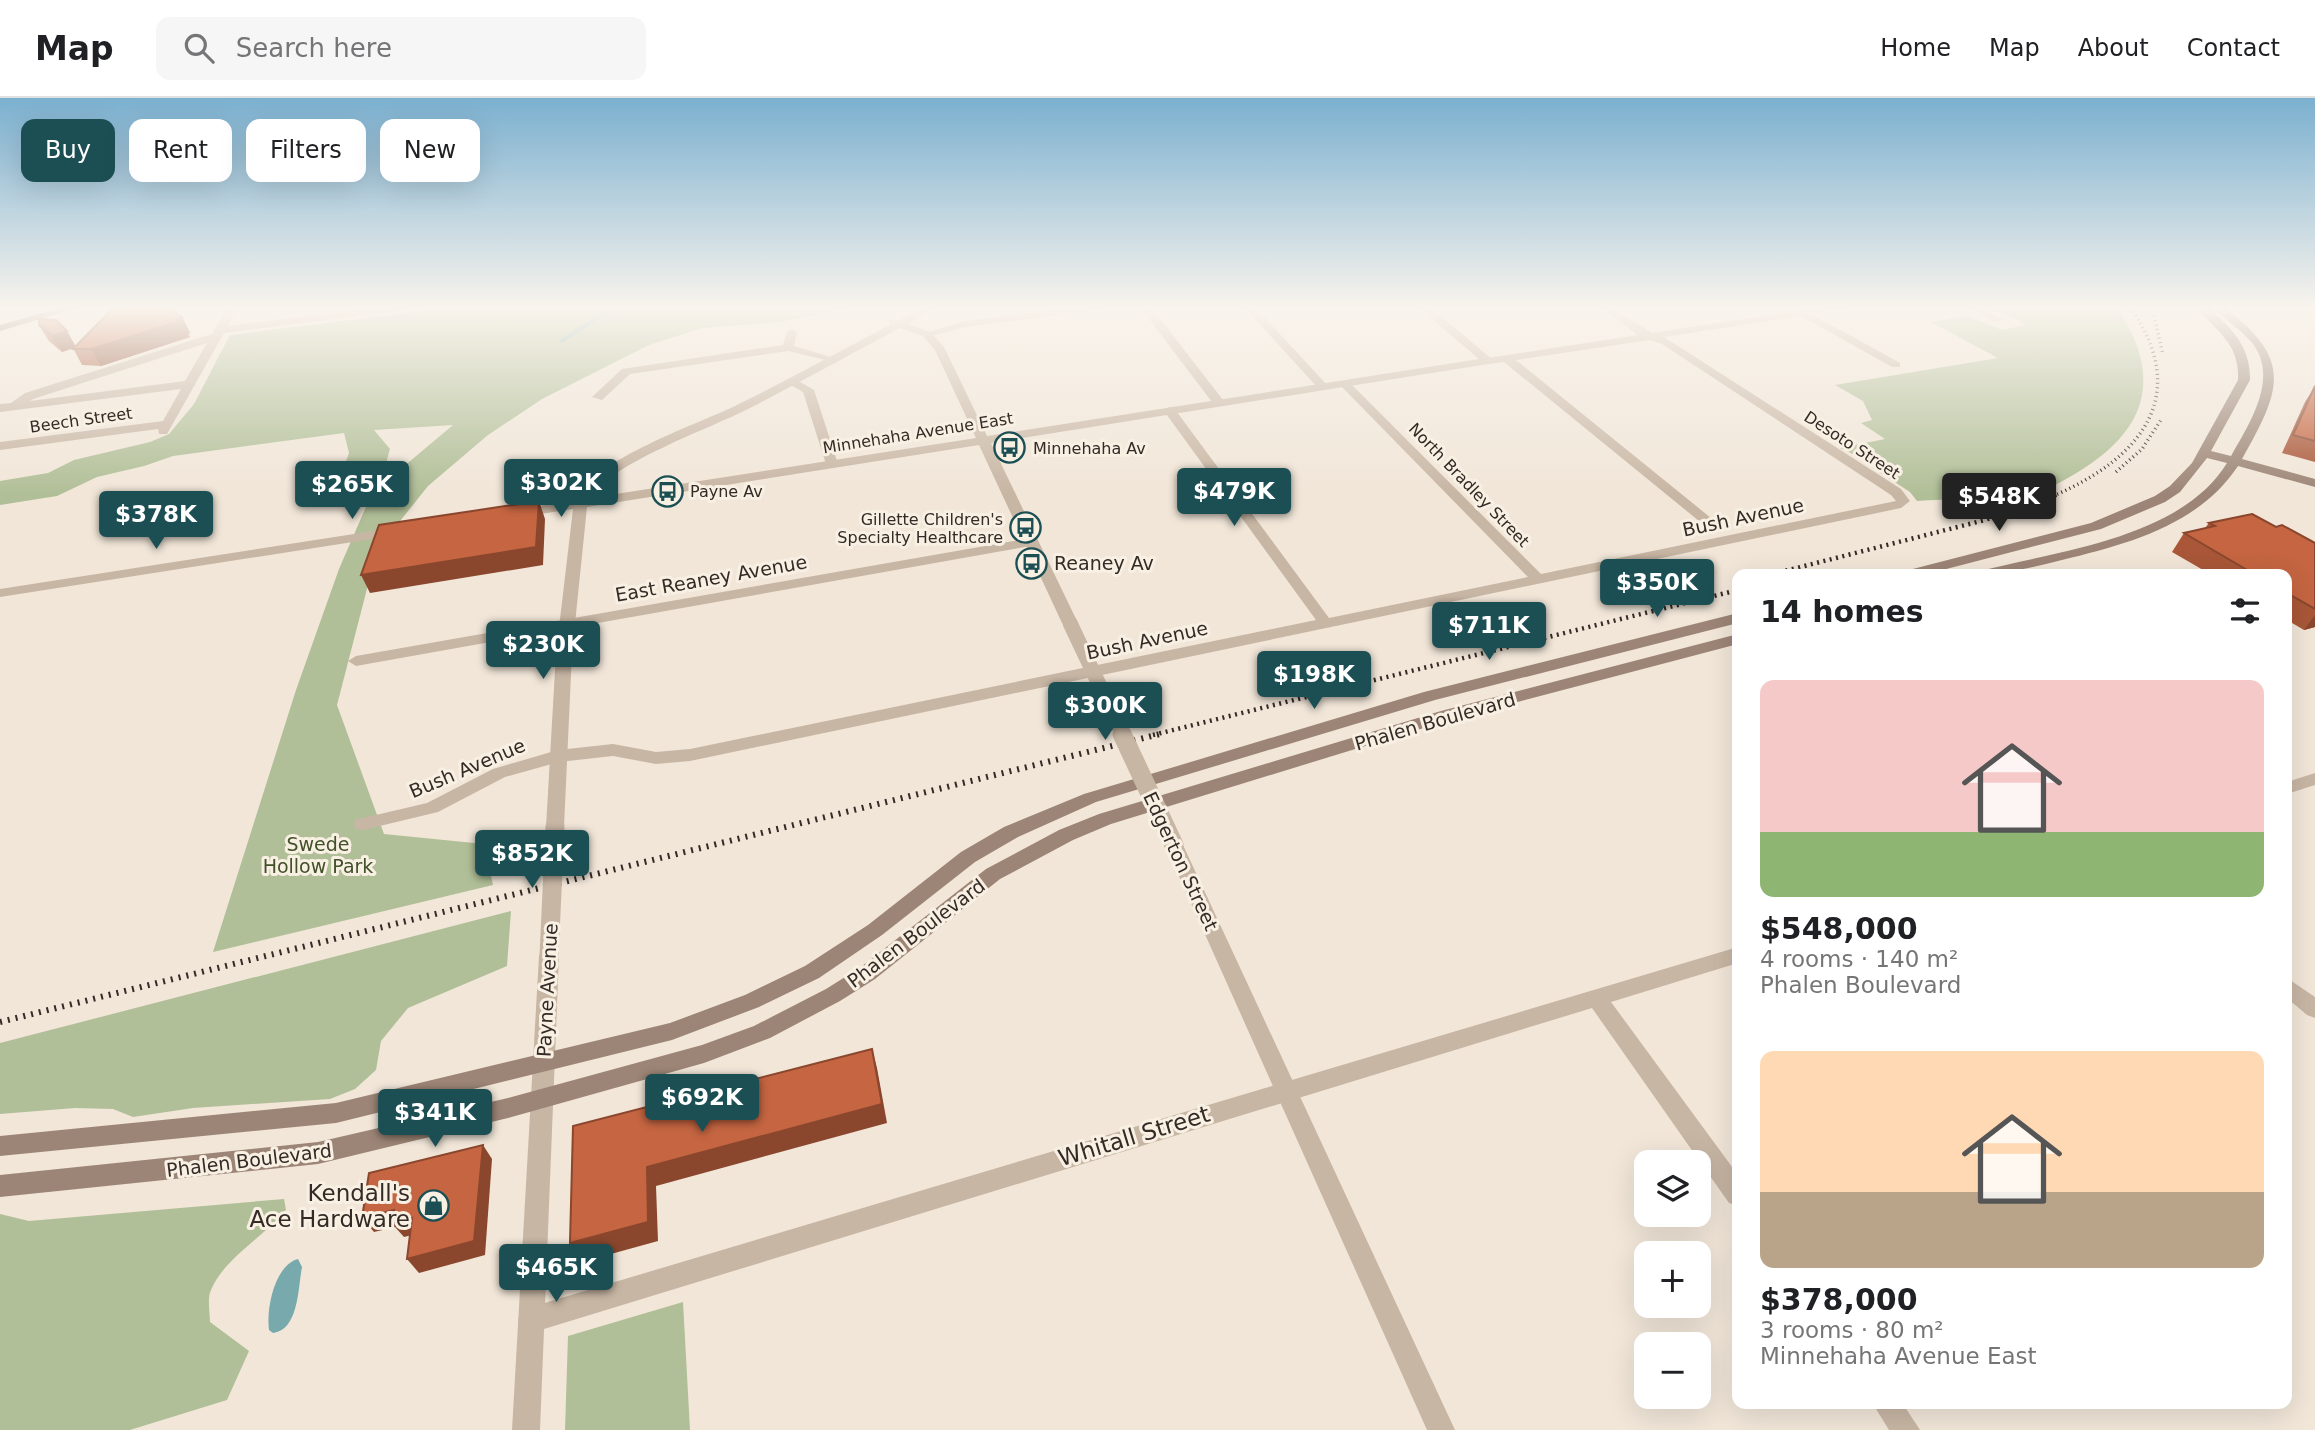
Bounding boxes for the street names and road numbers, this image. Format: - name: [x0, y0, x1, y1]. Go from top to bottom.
- street label: Beech Street: [29, 403, 133, 437]
- street label: Desoto Street: [1801, 407, 1903, 483]
- street label: Minnehaha Avenue East: [821, 409, 1015, 457]
- street label: North Bradley Street: [1405, 419, 1533, 551]
- street label: Bush Avenue: [1680, 493, 1806, 541]
- street label: East Reaney Avenue: [613, 550, 809, 606]
- street label: Bush Avenue: [1084, 616, 1210, 664]
- street label: Phalen Boulevard: [1352, 688, 1518, 754]
- street label: Bush Avenue: [406, 734, 528, 802]
- street label: Edgerton Street: [1139, 788, 1223, 934]
- street label: Phalen Boulevard: [843, 874, 989, 992]
- street label: Payne Avenue: [533, 923, 561, 1057]
- street label: Whitall Street: [1055, 1101, 1213, 1171]
- street label: Phalen Boulevard: [165, 1139, 333, 1181]

